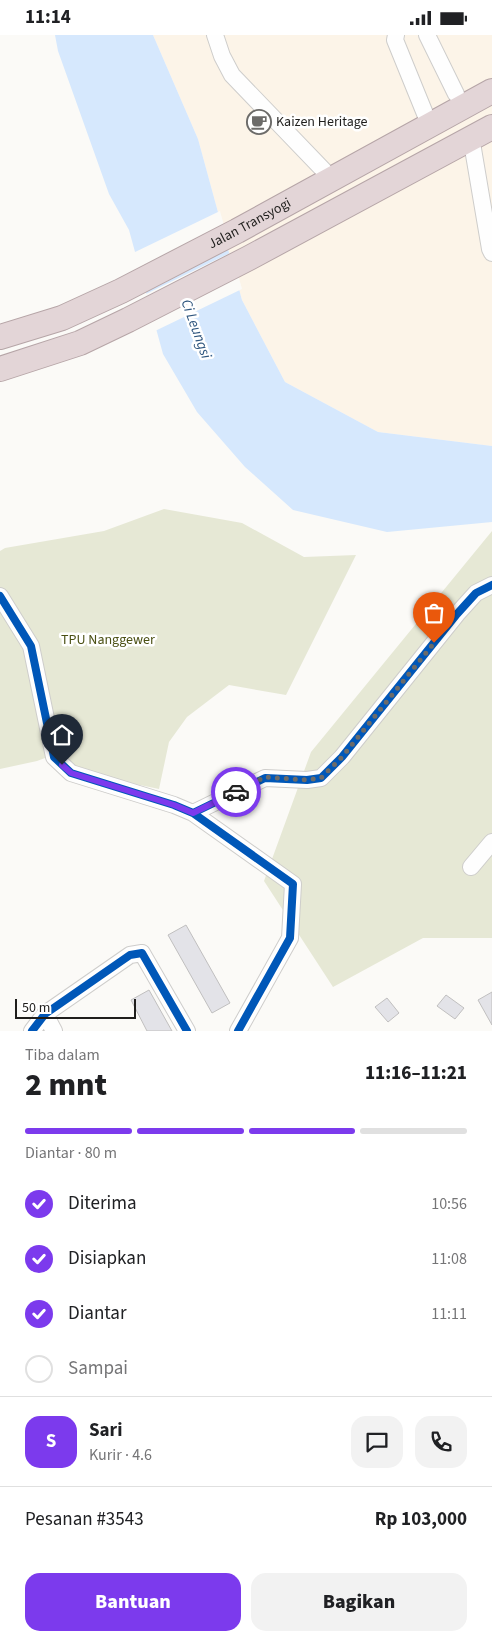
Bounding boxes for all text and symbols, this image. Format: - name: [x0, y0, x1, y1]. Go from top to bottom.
- text: 11:14: [25, 4, 71, 31]
- cafe icon: Kaizen Heritage: [246, 109, 272, 135]
- place label: Kaizen Heritage: [276, 112, 368, 132]
- street label: Jalan Transyogi: [205, 193, 295, 254]
- water label: Ci Leungsi: [176, 296, 217, 362]
- pin: [413, 592, 455, 643]
- icon: bag: [420, 599, 448, 627]
- park label: TPU Nanggewer: [61, 630, 155, 650]
- pin: [41, 714, 83, 765]
- icon: home: [48, 721, 76, 749]
- courier: [211, 767, 261, 817]
- icon: car: [222, 778, 250, 806]
- scale bar: [15, 996, 136, 1019]
- text: 50 m: [22, 998, 50, 1018]
- text: Tiba dalam: [25, 1044, 100, 1066]
- text: 11:16–11:21: [365, 1060, 467, 1087]
- text: 2 mnt: [25, 1062, 107, 1108]
- text: Diantar · 80 m: [25, 1142, 117, 1164]
- icon: check: [25, 1190, 53, 1218]
- text: Diterima: [68, 1190, 137, 1217]
- text: 10:56: [431, 1193, 467, 1215]
- icon: check: [25, 1245, 53, 1273]
- text: Disiapkan: [68, 1245, 146, 1272]
- text: 11:08: [431, 1248, 467, 1270]
- icon: check: [25, 1300, 53, 1328]
- text: Diantar: [68, 1300, 127, 1327]
- text: 11:11: [431, 1303, 467, 1325]
- text: Sampai: [68, 1355, 128, 1382]
- button: chat: [351, 1416, 403, 1468]
- button: phone: [415, 1416, 467, 1468]
- text: Sari: [89, 1417, 122, 1444]
- text: S: [46, 1428, 56, 1455]
- text: Kurir · 4.6: [89, 1444, 152, 1466]
- text: Pesanan #3543: [25, 1506, 144, 1533]
- text: Rp 103,000: [375, 1506, 467, 1533]
- button: Bantuan: [25, 1573, 241, 1631]
- button: Bagikan: [251, 1573, 467, 1631]

